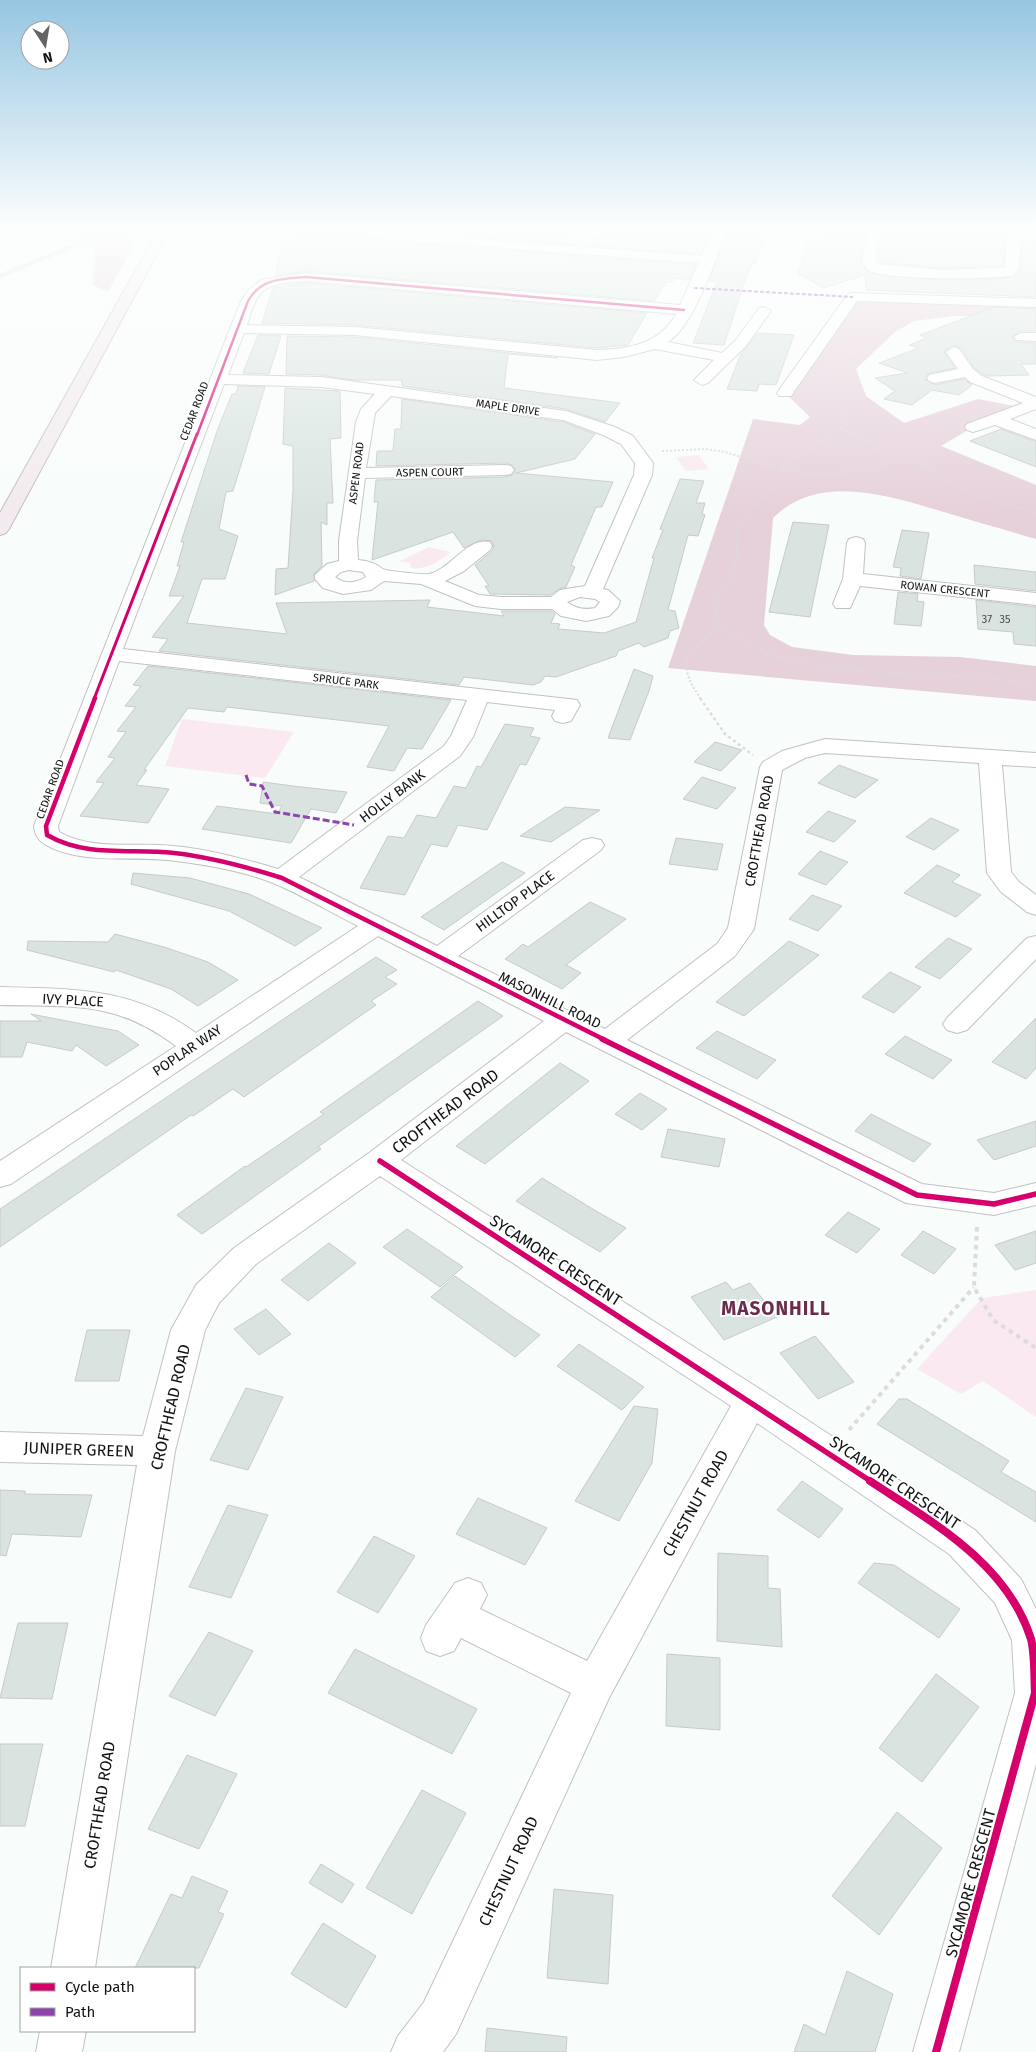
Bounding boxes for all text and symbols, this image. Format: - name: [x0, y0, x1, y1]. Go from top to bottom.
- north arrow: [20, 20, 70, 70]
- text: N: [41, 48, 54, 67]
- street label: CEDAR ROAD: [177, 380, 212, 443]
- street label: MAPLE DRIVE: [475, 397, 541, 418]
- street label: ASPEN ROAD: [346, 441, 367, 505]
- street label: ASPEN COURT: [396, 465, 464, 480]
- street label: ROWAN CRESCENT: [900, 578, 991, 601]
- house number: 37: [982, 613, 992, 626]
- house number: 35: [1000, 613, 1011, 626]
- street label: SPRUCE PARK: [312, 671, 380, 692]
- street label: CEDAR ROAD: [34, 758, 67, 821]
- street label: HOLLY BANK: [356, 766, 429, 827]
- street label: CROFTHEAD ROAD: [741, 774, 778, 888]
- street label: HILLTOP PLACE: [473, 867, 558, 936]
- street label: MASONHILL ROAD: [496, 968, 604, 1033]
- street label: IVY PLACE: [42, 990, 104, 1011]
- street label: POPLAR WAY: [149, 1021, 225, 1080]
- street label: CROFTHEAD ROAD: [388, 1065, 502, 1158]
- street label: SYCAMORE CRESCENT: [486, 1211, 626, 1310]
- district label: MASONHILL: [721, 1297, 831, 1320]
- street label: CROFTHEAD ROAD: [147, 1342, 194, 1472]
- street label: SYCAMORE CRESCENT: [826, 1432, 964, 1534]
- street label: JUNIPER GREEN: [23, 1438, 135, 1461]
- street label: CHESTNUT ROAD: [658, 1447, 733, 1560]
- street label: CROFTHEAD ROAD: [80, 1740, 119, 1870]
- street label: SYCAMORE CRESCENT: [941, 1806, 1000, 1960]
- street label: CHESTNUT ROAD: [475, 1813, 542, 1929]
- legend: [20, 1967, 195, 2032]
- text: Cycle path: [65, 1978, 135, 1996]
- text: Path: [65, 2003, 95, 2021]

